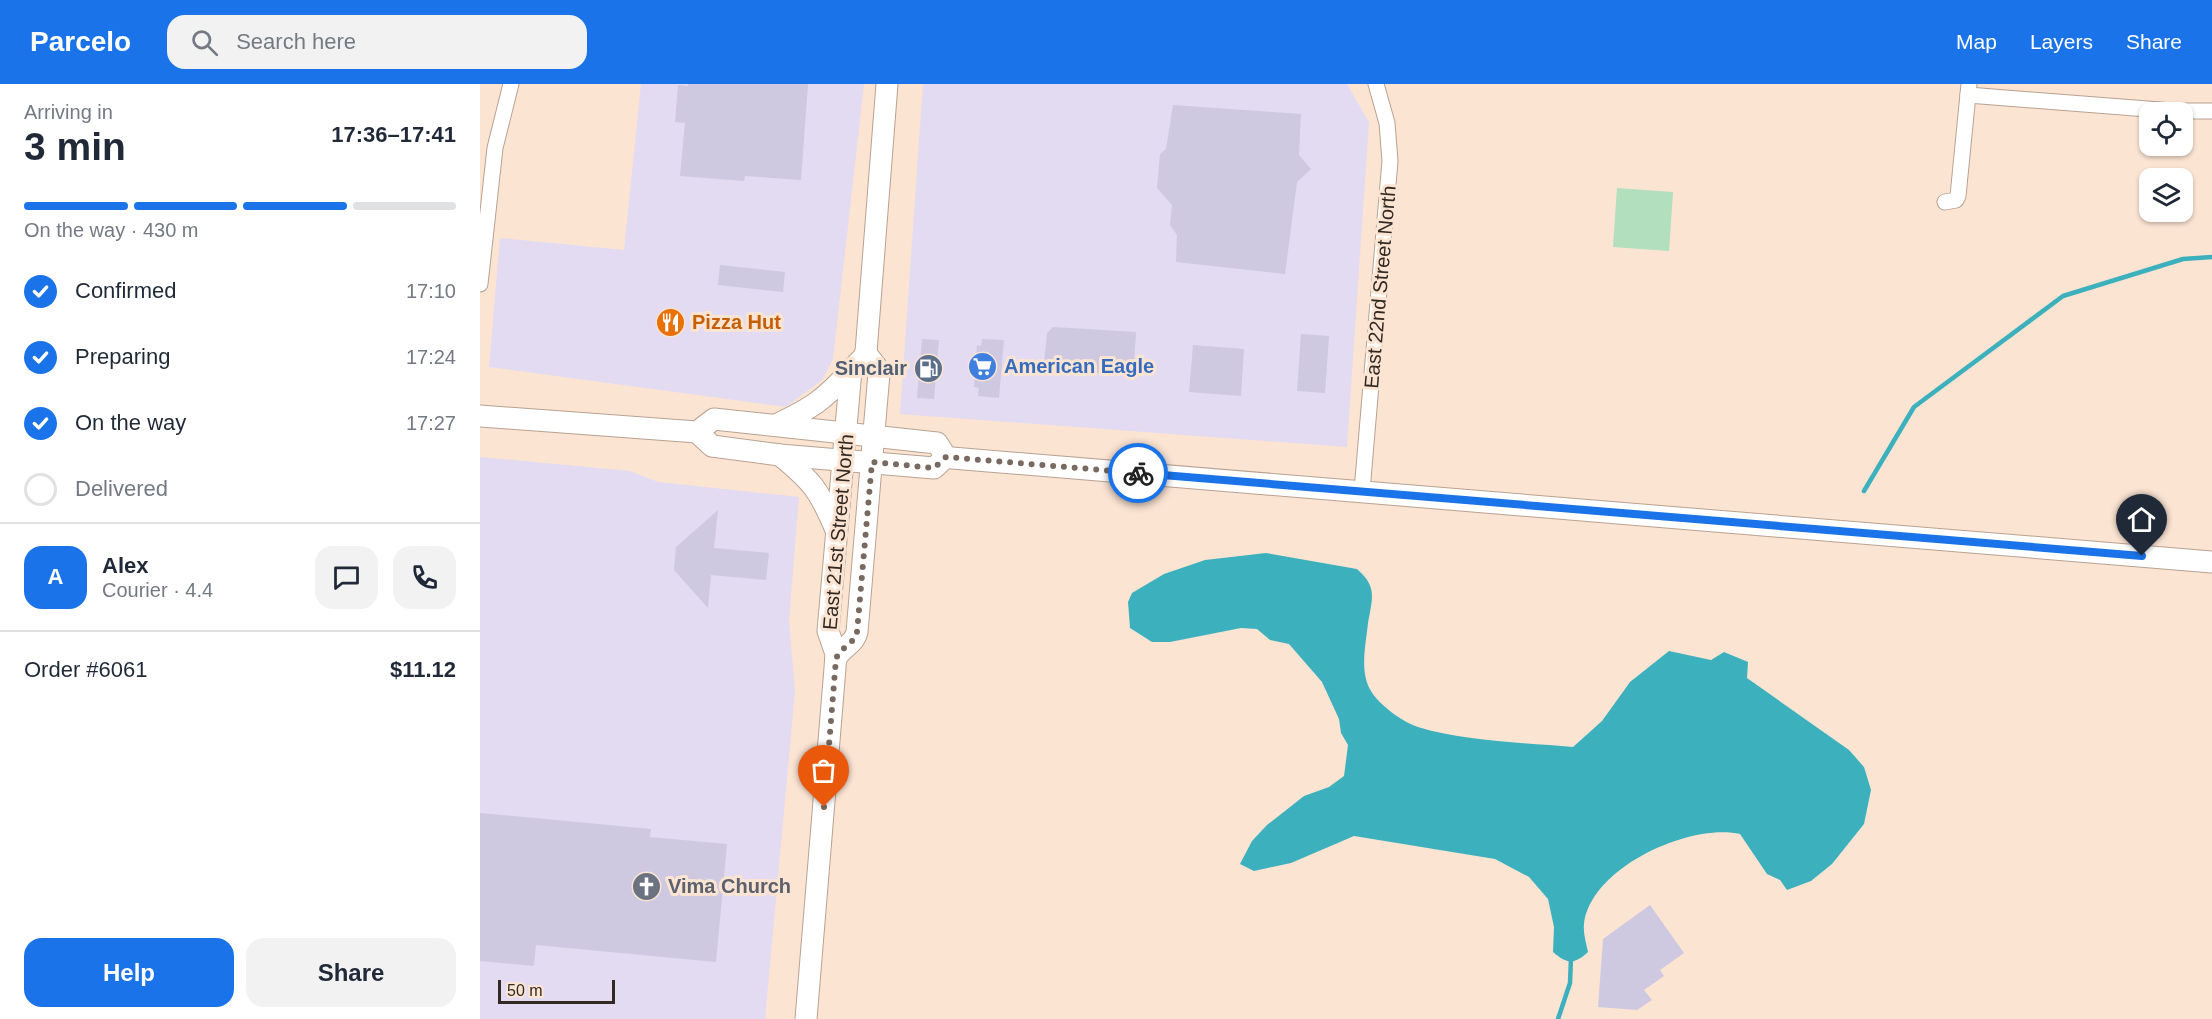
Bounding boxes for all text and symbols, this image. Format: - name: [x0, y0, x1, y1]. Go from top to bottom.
- search box: [167, 15, 587, 69]
- text: Parcelo: [30, 26, 131, 57]
- icon: search: [188, 26, 221, 59]
- text: Search here: [236, 29, 356, 54]
- text: Map: [1956, 30, 1997, 53]
- text: Layers: [2030, 30, 2093, 53]
- text: Share: [2126, 30, 2182, 53]
- text: Arriving in: [24, 101, 113, 123]
- map controls: [2139, 102, 2193, 222]
- button: locate: [2139, 102, 2193, 156]
- text: 17:36–17:41: [331, 122, 456, 147]
- text: 3 min: [24, 125, 126, 168]
- button: layers: [2139, 168, 2193, 222]
- street label: East 22nd Street North: [1360, 185, 1400, 389]
- text: On the way · 430 m: [24, 219, 199, 241]
- icon: check: [24, 275, 57, 308]
- text: Confirmed: [75, 278, 176, 303]
- text: 17:10: [406, 280, 456, 302]
- restaurant icon: Pizza Hut: [655, 306, 687, 338]
- place label: Pizza Hut: [692, 311, 781, 333]
- icon: check: [24, 341, 57, 374]
- text: Preparing: [75, 344, 170, 369]
- text: 17:24: [406, 346, 456, 368]
- supermarket icon: American Eagle: [967, 350, 999, 382]
- fuel station icon: Sinclair: [912, 352, 944, 384]
- place label: American Eagle: [1004, 355, 1154, 377]
- place label: Sinclair: [835, 357, 907, 379]
- icon: check: [24, 407, 57, 440]
- text: On the way: [75, 410, 186, 435]
- text: 17:27: [406, 412, 456, 434]
- street label: East 21st Street North: [818, 433, 858, 631]
- courier: [1108, 443, 1168, 503]
- icon: bike: [1122, 457, 1155, 490]
- text: Delivered: [75, 476, 168, 501]
- pin: [2116, 494, 2167, 556]
- icon: home: [2125, 503, 2158, 536]
- button: chat: [315, 546, 378, 609]
- button: phone: [393, 546, 456, 609]
- text: Alex: [102, 553, 148, 578]
- text: A: [48, 564, 63, 589]
- text: Courier · 4.4: [102, 579, 213, 601]
- text: Order #6061: [24, 657, 148, 682]
- text: $11.12: [390, 657, 456, 682]
- pin: [798, 745, 849, 807]
- icon: bag: [807, 754, 840, 787]
- church icon: Vima Church: [631, 870, 663, 902]
- place label: Vima Church: [668, 875, 791, 897]
- button: Help: [24, 938, 234, 1007]
- button: Share: [246, 938, 456, 1007]
- scale bar: [498, 977, 615, 1004]
- text: 50 m: [507, 982, 543, 999]

